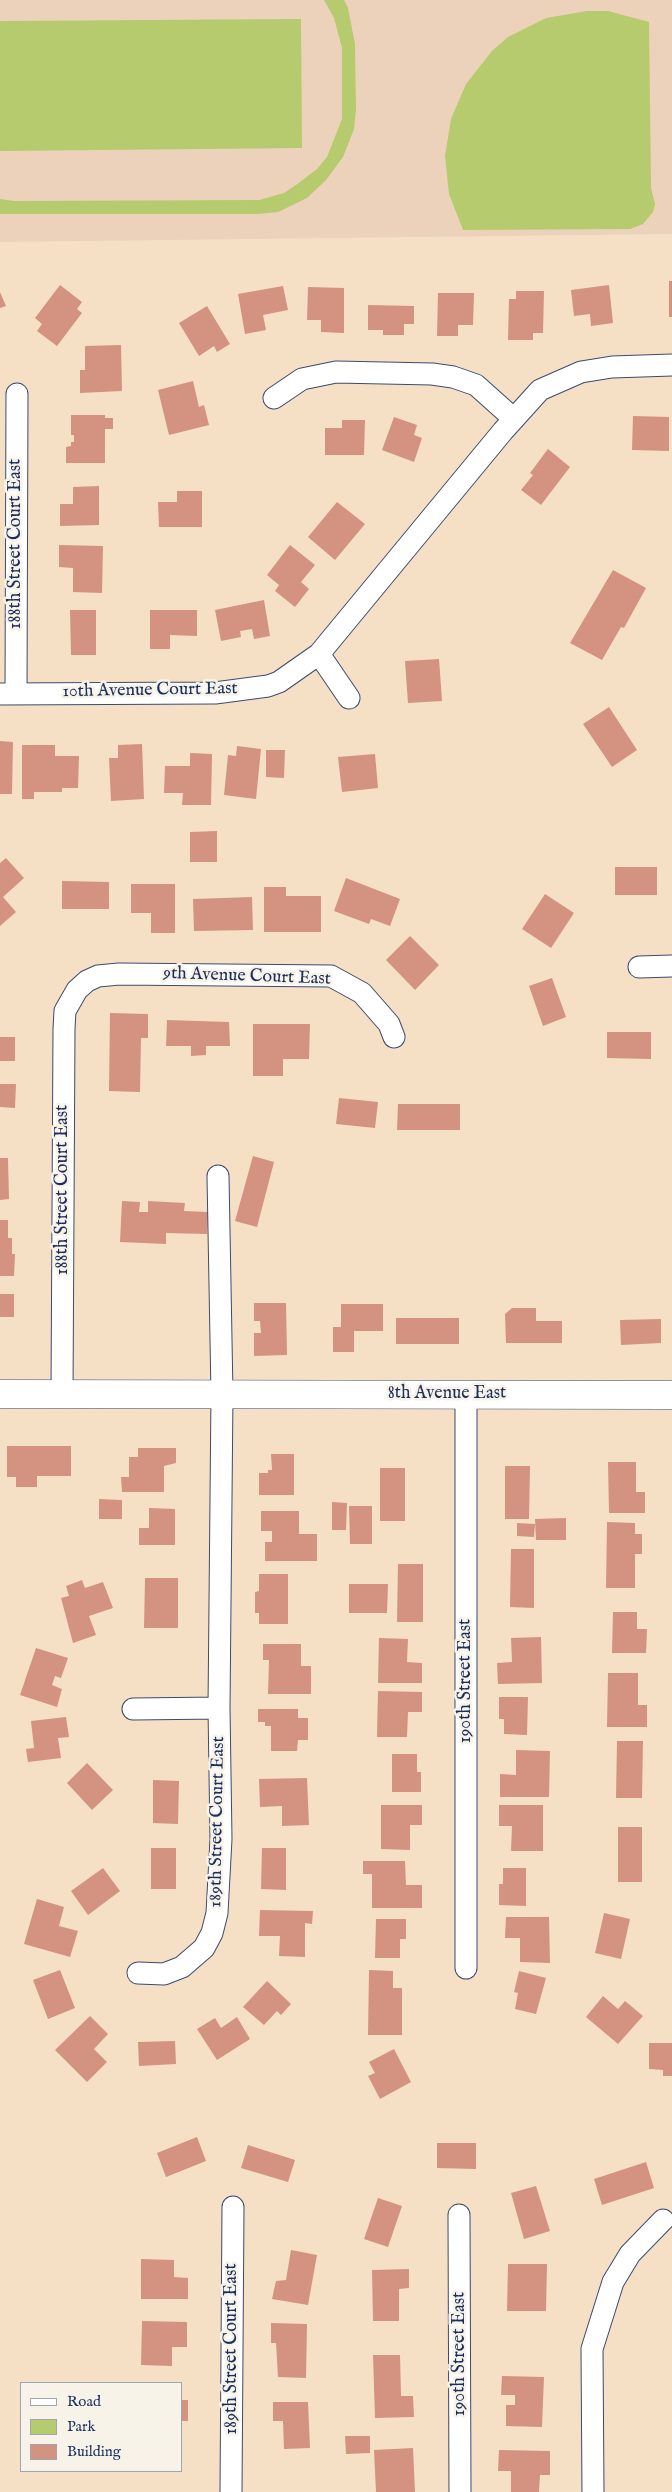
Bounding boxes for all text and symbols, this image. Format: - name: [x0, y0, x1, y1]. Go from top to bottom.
- street label: 188th Street Court East: [5, 459, 27, 629]
- street label: 10th Avenue Court East: [62, 679, 238, 703]
- street label: 9th Avenue Court East: [163, 963, 331, 991]
- street label: 188th Street Court East: [52, 1105, 74, 1275]
- street label: 8th Avenue East: [388, 1383, 506, 1405]
- street label: 190th Street East: [455, 1619, 477, 1743]
- street label: 189th Street Court East: [206, 1736, 230, 1908]
- street label: 189th Street Court East: [221, 2263, 243, 2435]
- street label: 190th Street East: [449, 2292, 471, 2416]
- legend: [20, 2382, 182, 2472]
- text: Road: [67, 2392, 101, 2411]
- text: Park: [67, 2417, 96, 2436]
- text: Building: [67, 2442, 121, 2461]

